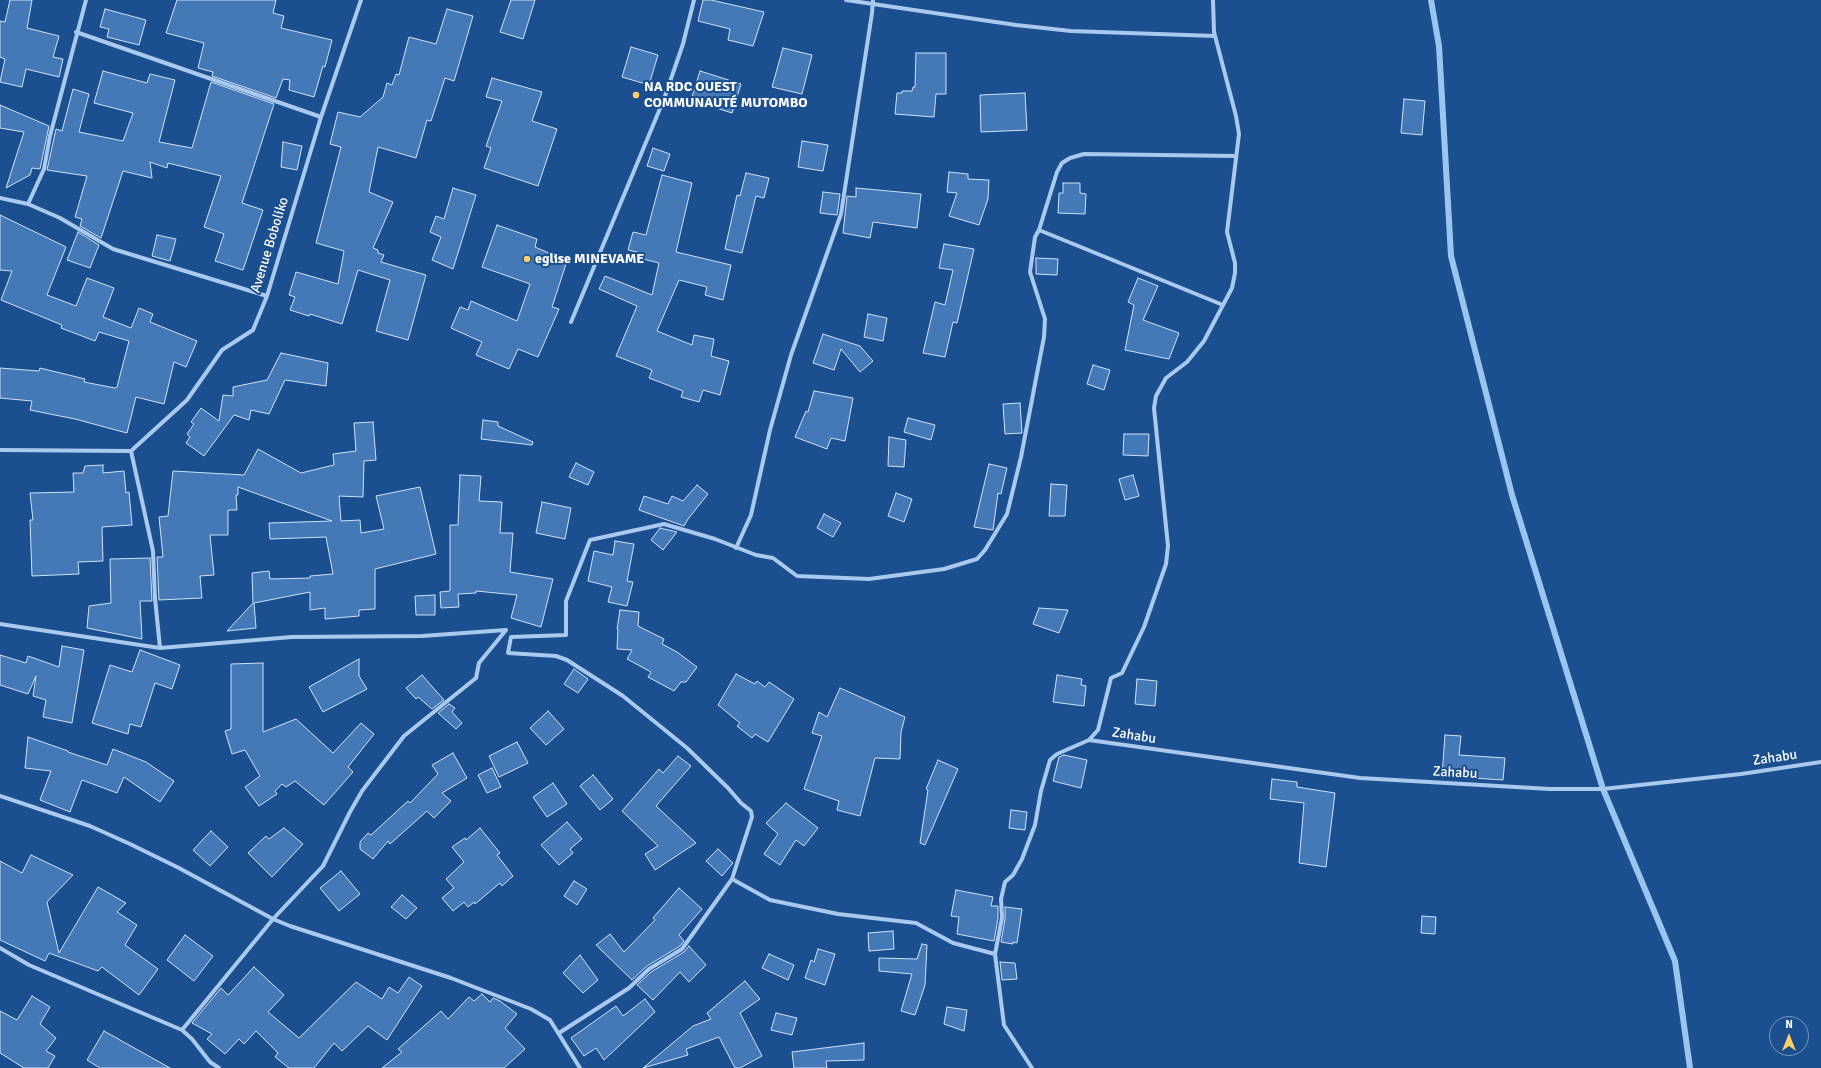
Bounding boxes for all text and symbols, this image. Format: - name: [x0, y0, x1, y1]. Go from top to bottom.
- place label: NA RDC OUEST COMMUNAUTÉ MUTOMBO: [644, 79, 807, 112]
- marker: NA RDC OUEST COMMUNAUTÉ MUTOMBO: [631, 90, 641, 100]
- street label: Avenue Boboliko: [247, 195, 293, 295]
- place label: eglise MINEVAME: [535, 251, 644, 267]
- marker: eglise MINEVAME: [522, 254, 532, 264]
- street label: Zahabu: [1111, 724, 1157, 748]
- street label: Zahabu: [1752, 747, 1798, 769]
- street label: Zahabu: [1432, 763, 1478, 783]
- north arrow: [1769, 1016, 1809, 1056]
- text: N: [1785, 1018, 1793, 1031]

